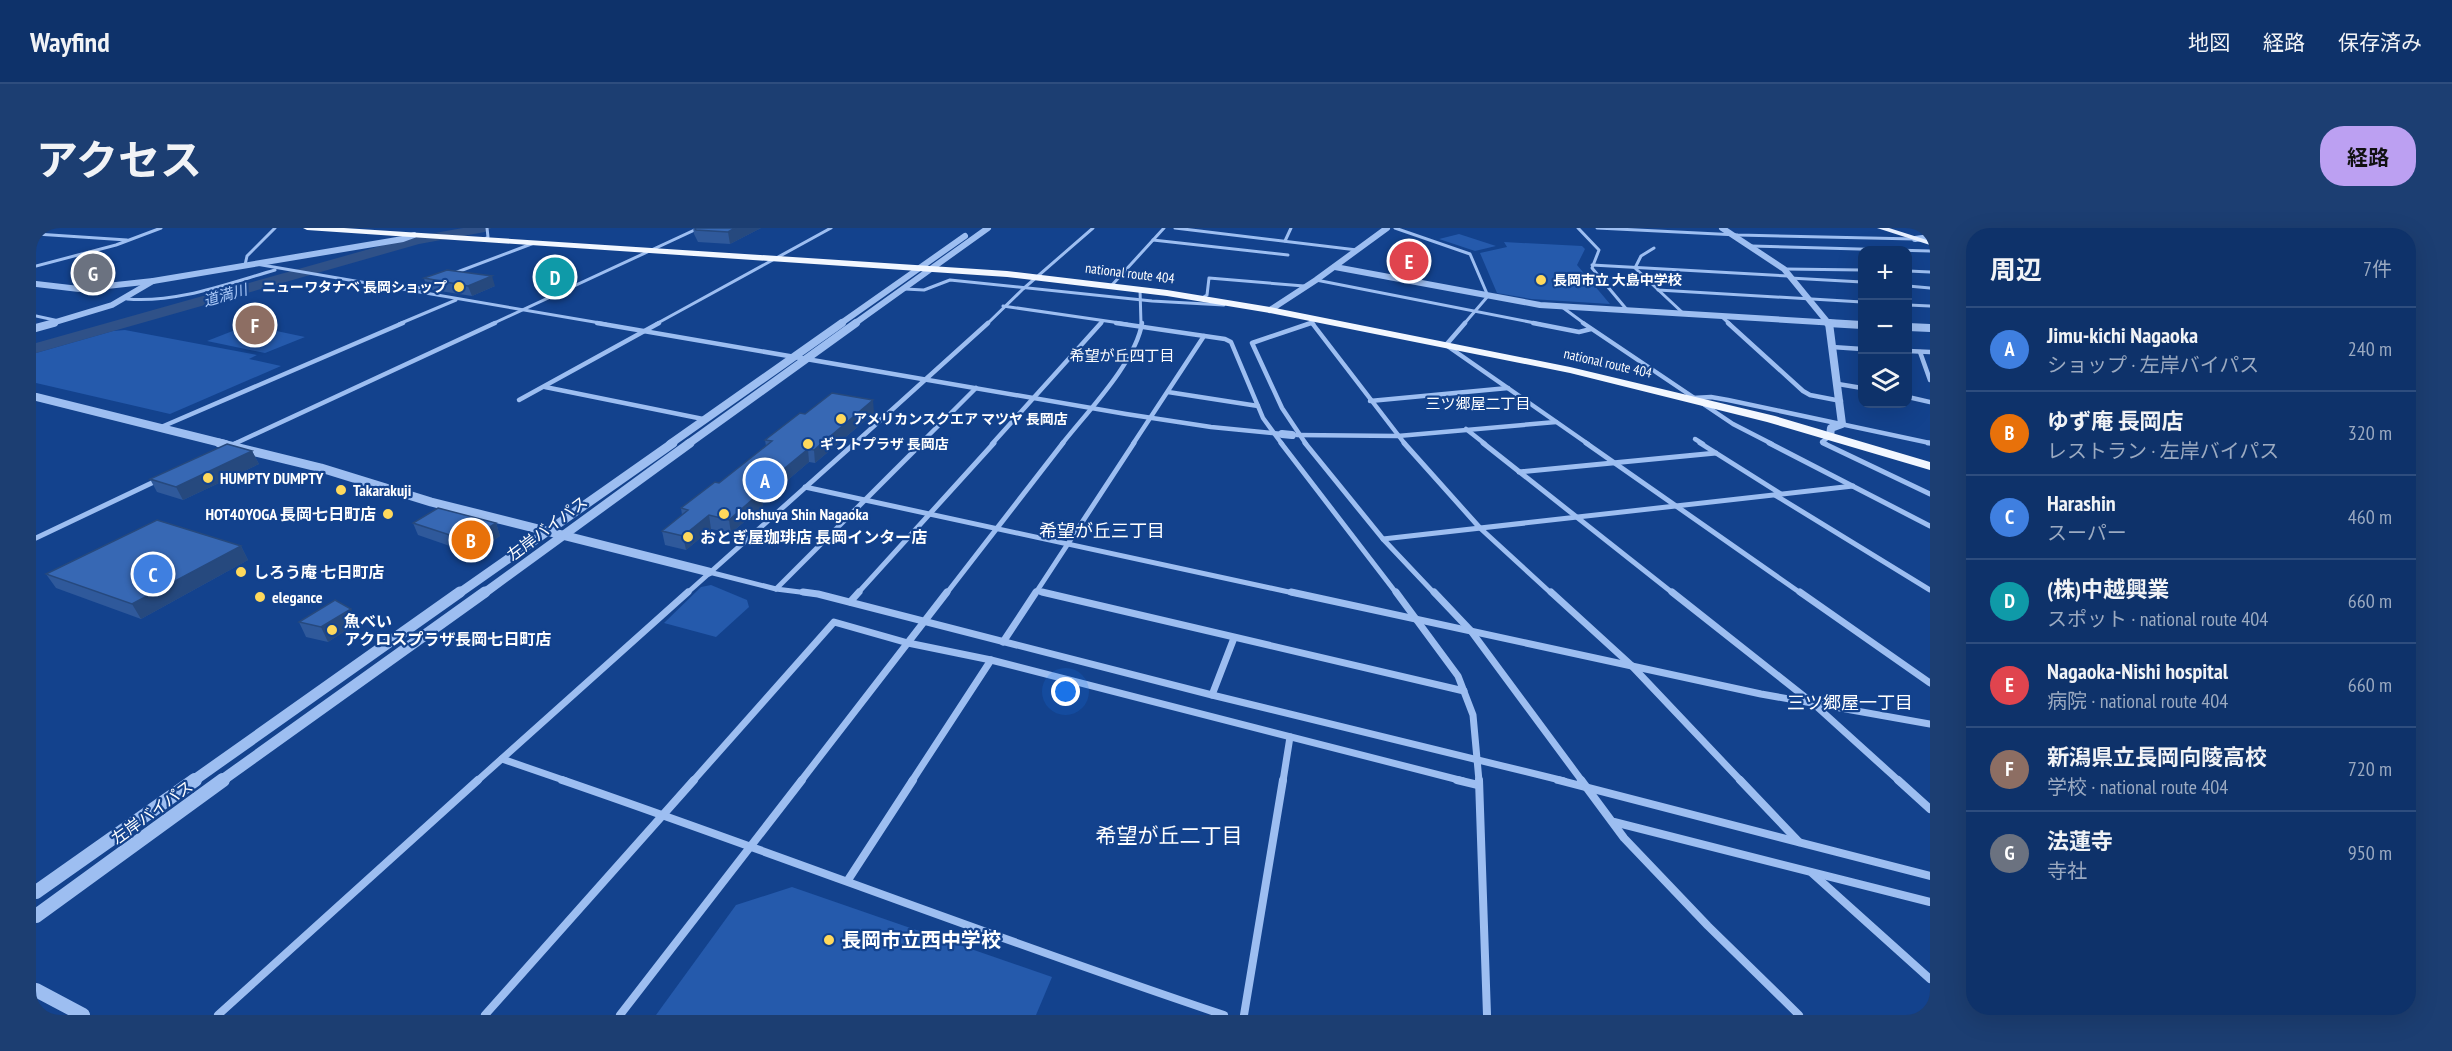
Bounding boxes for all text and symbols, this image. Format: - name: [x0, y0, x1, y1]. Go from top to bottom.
- text: Wayfind: [30, 23, 110, 60]
- text: 地図: [2188, 29, 2230, 56]
- text: 経路: [2263, 29, 2305, 56]
- text: 保存済み: [2338, 29, 2422, 56]
- button: 経路: [2320, 126, 2416, 186]
- text: アクセス: [36, 132, 202, 187]
- pin: E: [1390, 238, 1428, 284]
- map controls: [1858, 246, 1912, 408]
- button: +: [1858, 246, 1912, 300]
- pin: G: [74, 250, 112, 296]
- text: 周辺: [1990, 253, 2042, 286]
- pin: D: [536, 254, 574, 300]
- text: 7件: [2363, 256, 2392, 282]
- street label: national route 404: [1084, 259, 1176, 288]
- place label: 長岡市立 大島中学校: [1553, 271, 1682, 289]
- marker: 長岡市立 大島中学校: [1534, 273, 1548, 287]
- place label: ニューワタナベ 長岡ショップ: [262, 278, 447, 296]
- water label: 道満川: [201, 279, 251, 310]
- marker: ニューワタナベ 長岡ショップ: [452, 280, 466, 294]
- button: −: [1858, 300, 1912, 354]
- pin: F: [236, 302, 274, 348]
- text: Jimu-kichi Nagaoka: [2047, 321, 2198, 349]
- text: A: [2004, 336, 2015, 362]
- text: 240 m: [2348, 336, 2392, 362]
- street label: national route 404: [1562, 344, 1655, 382]
- district label: 希望が丘四丁目: [1069, 346, 1175, 365]
- text: ショップ · 左岸バイパス: [2047, 352, 2259, 378]
- button: layers: [1858, 354, 1912, 408]
- district label: 三ツ郷屋二丁目: [1425, 394, 1531, 413]
- text: ゆず庵 長岡店: [2047, 407, 2184, 435]
- place label: アメリカンスクエア マツヤ 長岡店: [853, 410, 1068, 428]
- marker: アメリカンスクエア マツヤ 長岡店: [834, 412, 848, 426]
- text: B: [2005, 420, 2014, 446]
- text: 320 m: [2348, 420, 2392, 446]
- place label: ギフトプラザ 長岡店: [820, 435, 949, 453]
- marker: ギフトプラザ 長岡店: [801, 437, 815, 451]
- text: レストラン · 左岸バイパス: [2047, 438, 2279, 464]
- pin: A: [746, 458, 784, 502]
- place label: HUMPTY DUMPTY: [220, 468, 324, 488]
- marker: HUMPTY DUMPTY: [201, 471, 215, 485]
- place label: Takarakuji: [353, 480, 412, 500]
- marker: Takarakuji: [334, 483, 348, 497]
- text: Harashin: [2047, 489, 2116, 517]
- street label: 左岸バイパス: [503, 491, 591, 565]
- place label: HOT40YOGA 長岡七日町店: [205, 504, 376, 524]
- place label: Johshuya Shin Nagaoka: [735, 504, 869, 524]
- text: C: [2005, 504, 2014, 530]
- text: 460 m: [2348, 504, 2392, 530]
- marker: HOT40YOGA 長岡七日町店: [381, 507, 395, 521]
- marker: Johshuya Shin Nagaoka: [717, 507, 731, 521]
- pin: B: [452, 518, 490, 562]
- district label: 希望が丘三丁目: [1039, 519, 1165, 542]
- text: スーパー: [2047, 520, 2127, 546]
- place label: おとぎ屋珈琲店 長岡インター店: [700, 527, 927, 547]
- marker: おとぎ屋珈琲店 長岡インター店: [681, 530, 695, 544]
- pin: C: [134, 552, 172, 596]
- place label: しろう庵 七日町店: [253, 562, 384, 582]
- marker: しろう庵 七日町店: [234, 565, 248, 579]
- text: (株)中越興業: [2047, 575, 2169, 603]
- place label: elegance: [272, 587, 323, 607]
- text: D: [2004, 588, 2015, 614]
- text: 660 m: [2348, 588, 2392, 614]
- marker: elegance: [253, 590, 267, 604]
- text: スポット · national route 404: [2047, 606, 2268, 632]
- place label: 魚べい アクロスプラザ長岡七日町店: [344, 611, 551, 649]
- marker: 魚べい アクロスプラザ長岡七日町店: [325, 623, 339, 637]
- text: Nagaoka-Nishi hospital: [2047, 657, 2228, 685]
- text: E: [2005, 672, 2014, 698]
- text: 660 m: [2348, 672, 2392, 698]
- your location: [1051, 677, 1080, 706]
- text: 病院 · national route 404: [2047, 688, 2228, 714]
- district label: 三ツ郷屋一丁目: [1787, 691, 1913, 714]
- text: 新潟県立長岡向陵高校: [2047, 743, 2267, 771]
- text: F: [2005, 756, 2014, 782]
- text: 720 m: [2348, 756, 2392, 782]
- text: 学校 · national route 404: [2047, 774, 2228, 800]
- street label: 左岸バイパス: [107, 776, 197, 848]
- district label: 希望が丘二丁目: [1096, 822, 1243, 849]
- text: 法蓮寺: [2047, 827, 2113, 855]
- text: G: [2004, 840, 2015, 866]
- text: 950 m: [2348, 840, 2392, 866]
- text: 寺社: [2047, 858, 2087, 884]
- place label: 長岡市立西中学校: [841, 927, 1001, 953]
- marker: 長岡市立西中学校: [822, 933, 836, 947]

